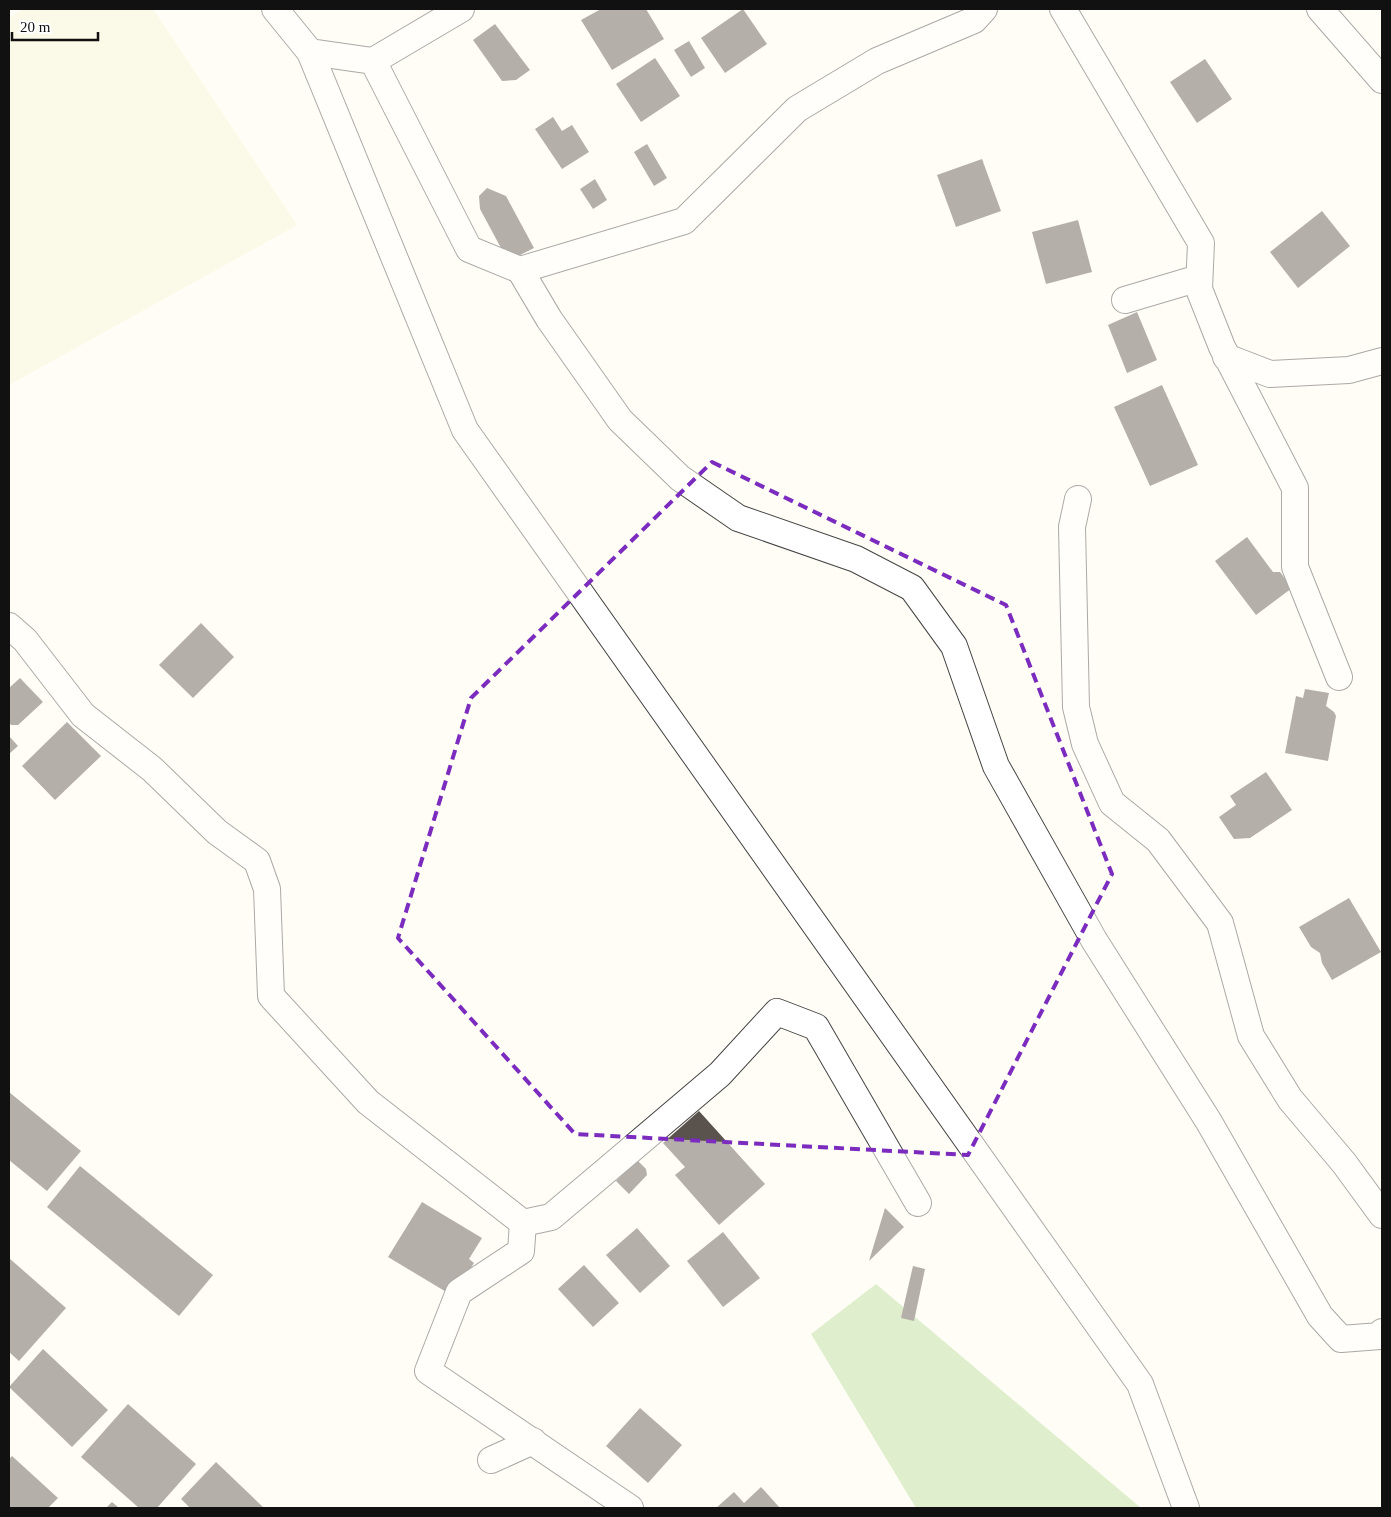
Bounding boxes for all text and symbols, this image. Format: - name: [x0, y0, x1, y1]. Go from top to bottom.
- scale bar: [12, 10, 99, 42]
- text: 20 m: [20, 19, 51, 35]

